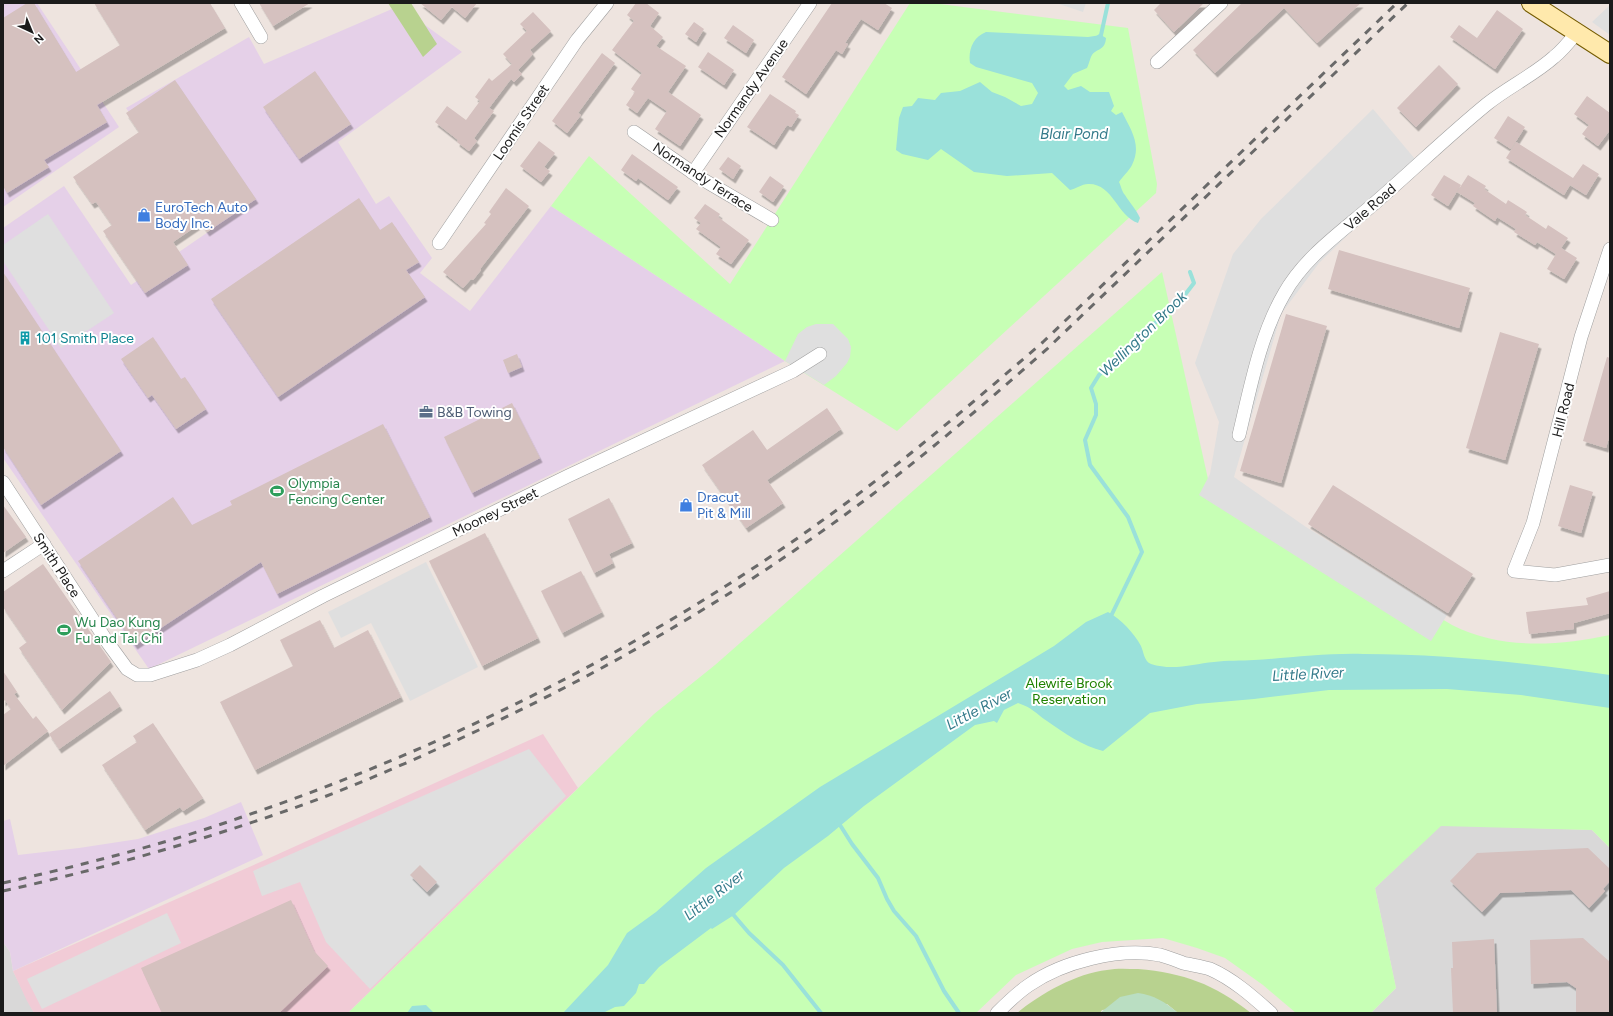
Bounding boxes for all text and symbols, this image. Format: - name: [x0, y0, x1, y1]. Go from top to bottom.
- north arrow: [12, 12, 52, 52]
- text: N: [31, 31, 46, 46]
- street label: Normandy Avenue: [711, 35, 792, 141]
- street label: Loomis Street: [490, 81, 553, 163]
- water label: Blair Pond: [1040, 125, 1108, 143]
- street label: Normandy Terrace: [649, 139, 756, 216]
- street label: Vale Road: [1341, 180, 1400, 234]
- place label: EuroTech Auto Body Inc.: [155, 199, 248, 232]
- shop icon: EuroTech Auto Body Inc.: [136, 207, 152, 223]
- water label: Wellington Brook: [1095, 287, 1191, 380]
- building icon: 101 Smith Place: [17, 330, 33, 346]
- place label: 101 Smith Place: [36, 330, 134, 347]
- street label: Hill Road: [1549, 381, 1578, 439]
- office icon: B&B Towing: [418, 404, 434, 420]
- place label: B&B Towing: [437, 404, 512, 421]
- place label: Olympia Fencing Center: [288, 475, 385, 508]
- sports icon: Olympia Fencing Center: [269, 483, 285, 499]
- street label: Mooney Street: [450, 484, 541, 541]
- place label: Dracut Pit & Mill: [697, 489, 751, 522]
- shop icon: Dracut Pit & Mill: [678, 497, 694, 513]
- street label: Smith Place: [29, 530, 84, 601]
- place label: Wu Dao Kung Fu and Tai Chi: [75, 614, 162, 647]
- sports icon: Wu Dao Kung Fu and Tai Chi: [56, 622, 72, 638]
- water label: Little River: [1272, 663, 1345, 685]
- park label: Alewife Brook Reservation: [1026, 675, 1113, 708]
- water label: Little River: [943, 684, 1016, 734]
- water label: Little River: [680, 865, 749, 924]

